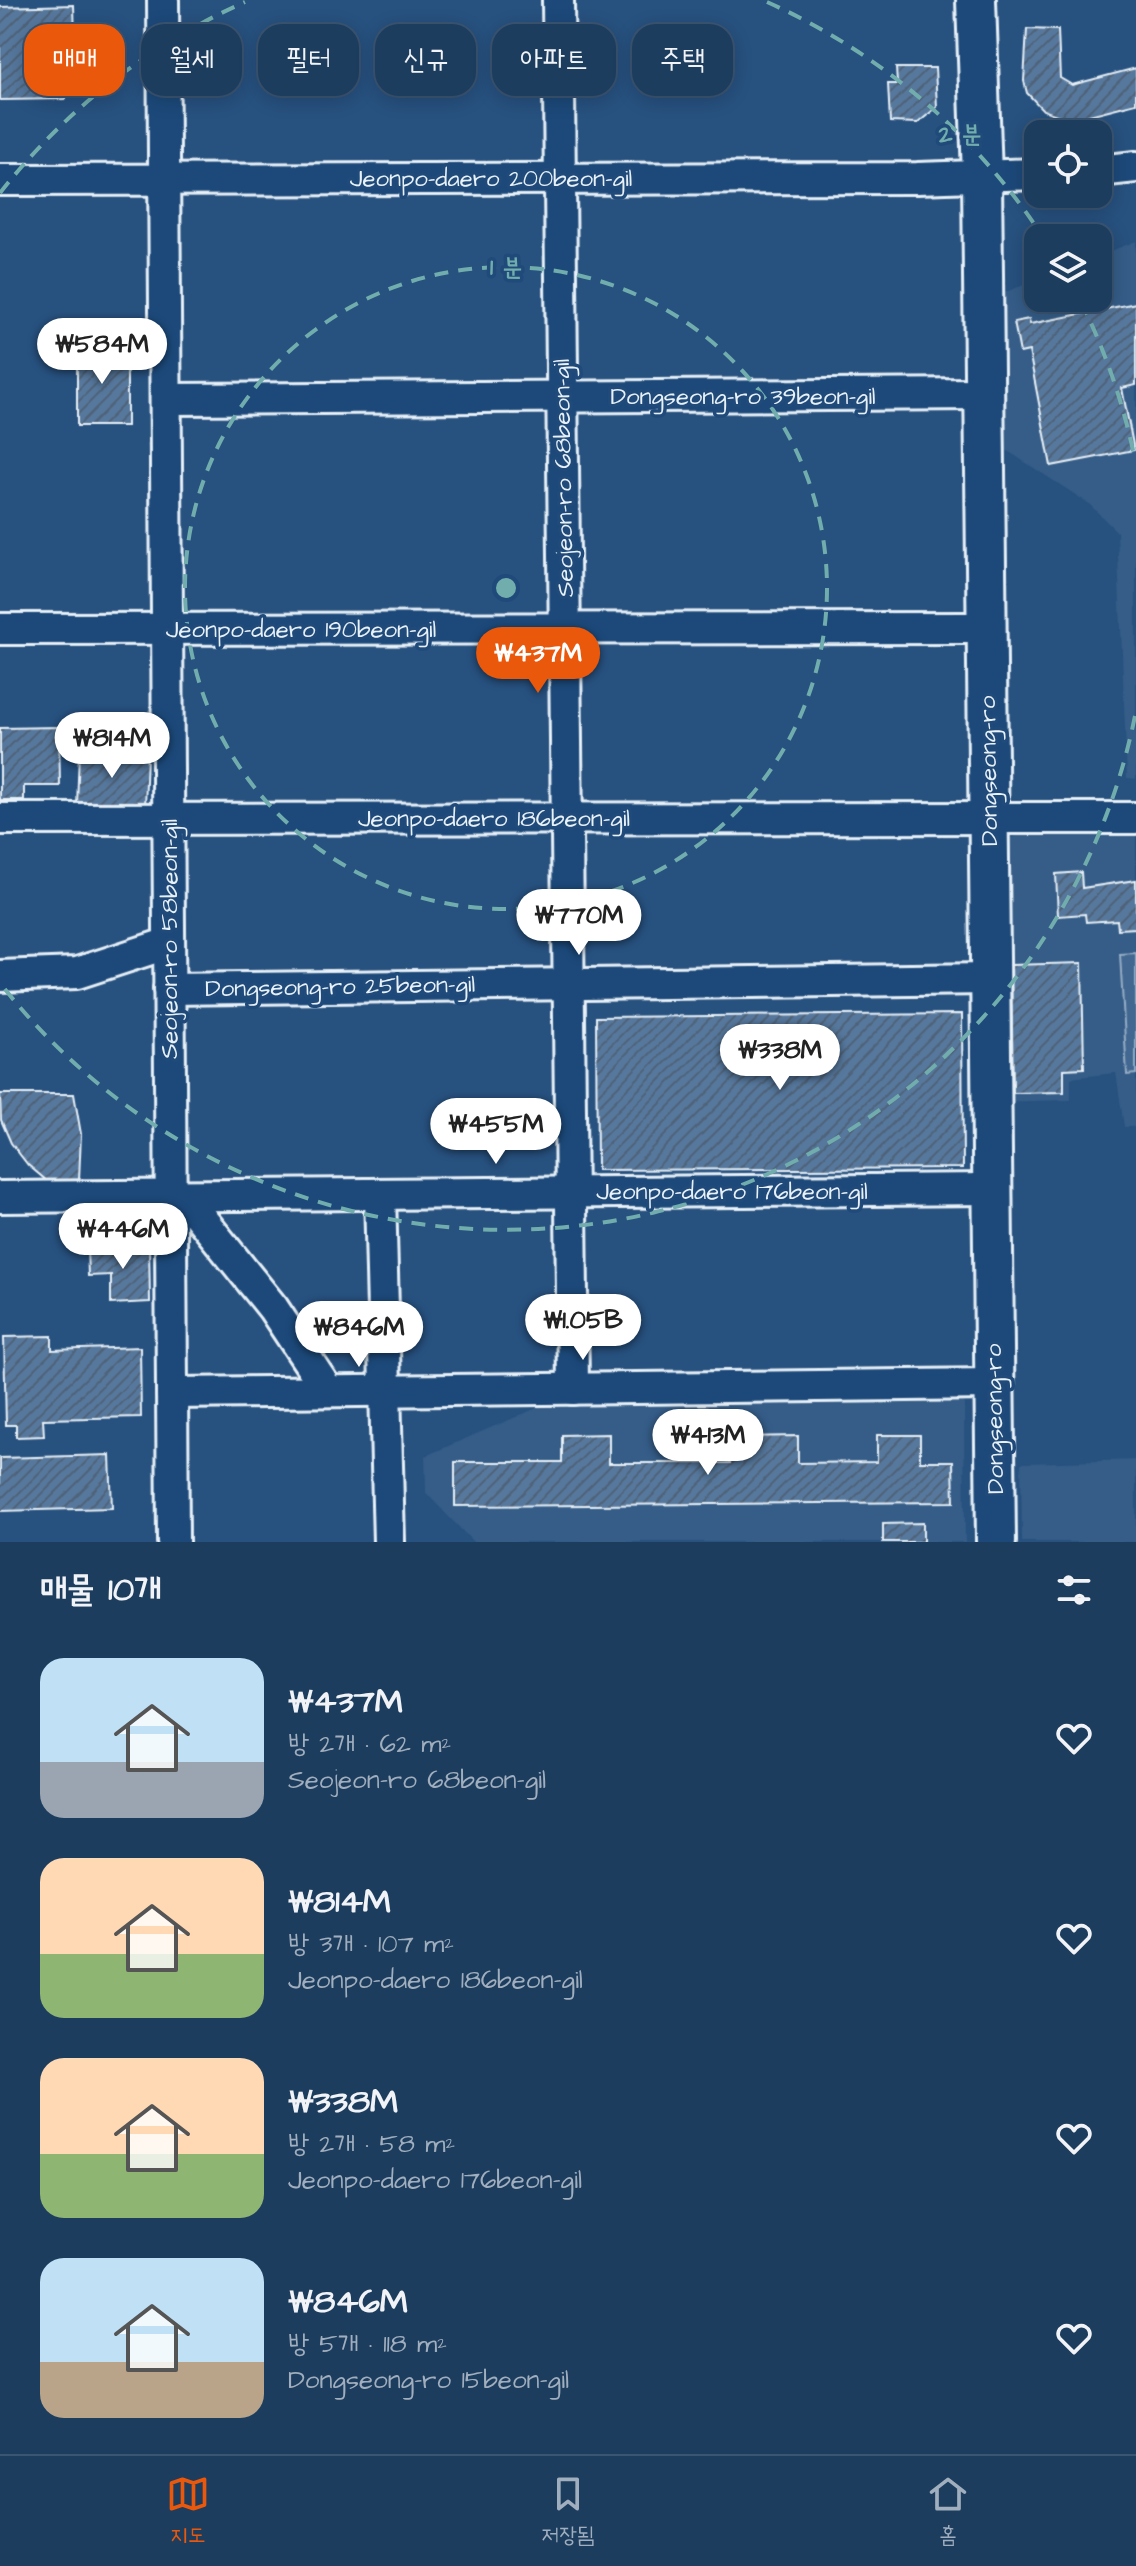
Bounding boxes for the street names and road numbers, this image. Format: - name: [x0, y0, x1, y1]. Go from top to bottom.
- street label: Jeonpo-daero 200beon-gil: [350, 162, 632, 197]
- street label: Seojeon-ro 68beon-gil: [545, 359, 584, 597]
- street label: Dongseong-ro 39beon-gil: [610, 380, 876, 415]
- street label: Jeonpo-daero 190beon-gil: [166, 613, 436, 648]
- street label: Dongseong-ro: [971, 695, 1008, 847]
- street label: Jeonpo-daero 186beon-gil: [358, 802, 630, 837]
- street label: Seojeon-ro 58beon-gil: [153, 819, 188, 1059]
- street label: Dongseong-ro 25beon-gil: [205, 968, 475, 1007]
- street label: Jeonpo-daero 176beon-gil: [596, 1175, 868, 1210]
- street label: Dongseong-ro: [977, 1343, 1014, 1495]

